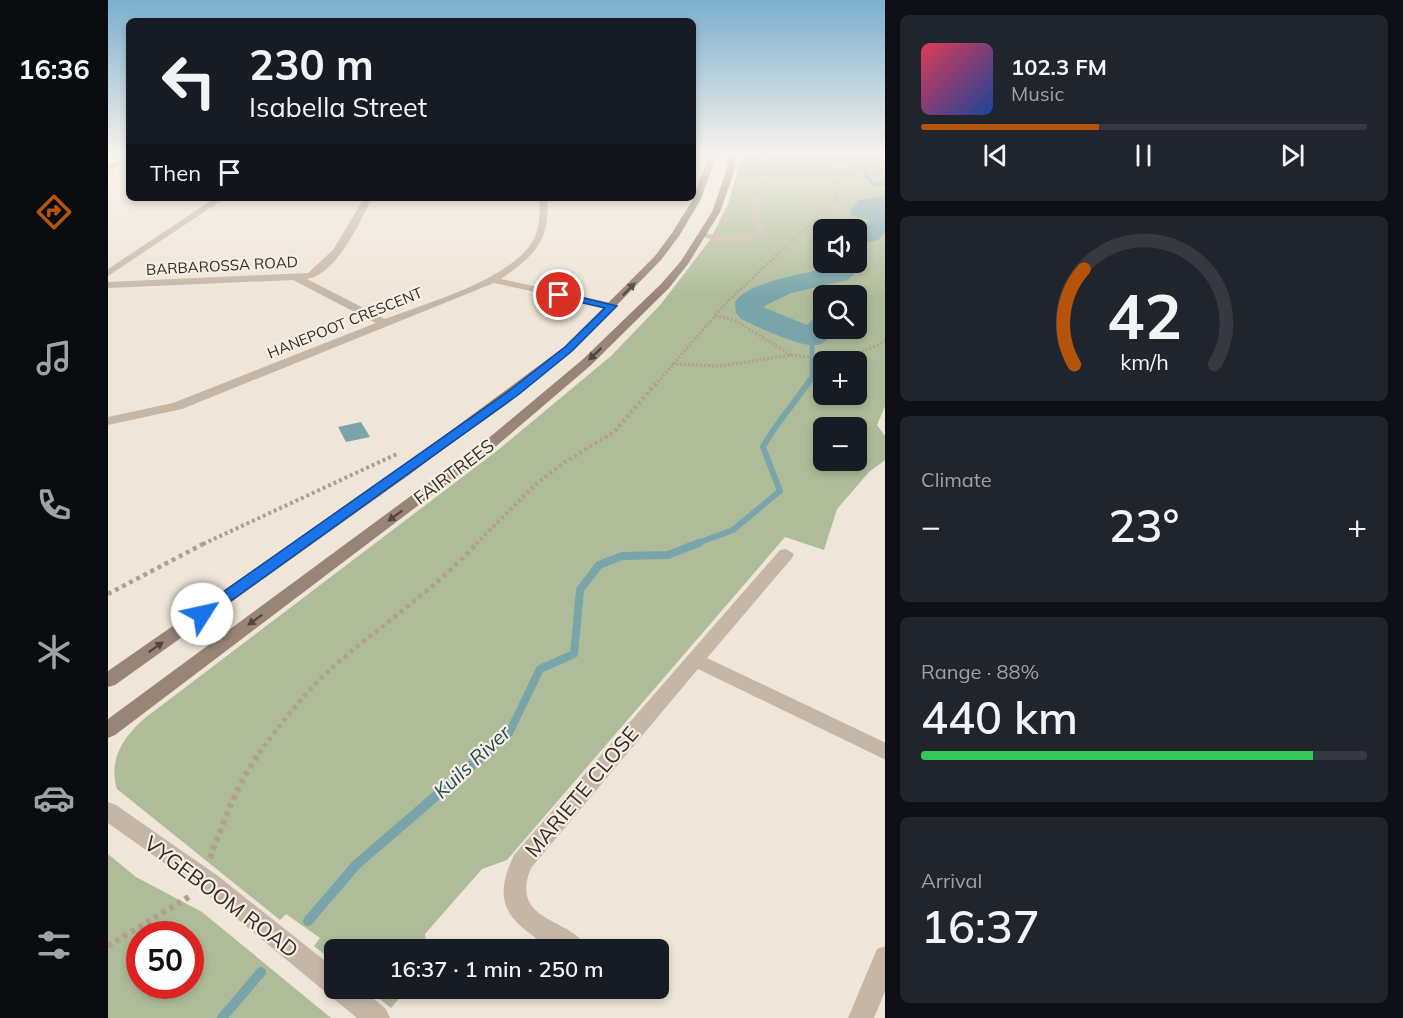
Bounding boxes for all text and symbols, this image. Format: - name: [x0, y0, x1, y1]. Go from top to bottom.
- text: 230 m: [249, 38, 374, 91]
- icon: left: [150, 42, 228, 120]
- text: 16:36: [18, 52, 90, 86]
- text: 102.3 FM: [1011, 53, 1107, 81]
- text: Music: [1011, 81, 1064, 106]
- text: Isabella Street: [249, 90, 427, 124]
- icon: previous: [979, 139, 1012, 172]
- icon: pause: [1127, 139, 1160, 172]
- icon: next: [1276, 139, 1309, 172]
- icon: arrive: [213, 156, 246, 189]
- text: Then: [150, 159, 201, 187]
- icon: directions: [33, 191, 75, 233]
- map controls: [813, 219, 867, 471]
- button: sound: [813, 219, 867, 273]
- street label: BARBAROSSA ROAD: [146, 252, 298, 279]
- pin: [533, 269, 584, 320]
- text: 42: [1107, 277, 1181, 356]
- icon: arrive: [542, 278, 575, 311]
- one-way arrow: [621, 282, 635, 296]
- street label: HANEPOOT CRESCENT: [264, 283, 425, 362]
- button: search: [813, 285, 867, 339]
- icon: music: [33, 337, 75, 379]
- one-way arrow: [588, 347, 603, 361]
- text: km/h: [1120, 349, 1168, 376]
- button: +: [813, 351, 867, 405]
- button: −: [813, 417, 867, 471]
- street label: FAIRTREES: [409, 434, 498, 509]
- text: Climate: [921, 467, 992, 492]
- icon: phone: [33, 484, 75, 526]
- text: 23°: [1109, 497, 1179, 553]
- text: −: [921, 505, 941, 546]
- text: +: [1347, 505, 1367, 546]
- one-way arrow: [387, 510, 403, 522]
- position arrow: [170, 582, 234, 646]
- one-way arrow: [247, 614, 262, 626]
- icon: climate: [33, 631, 75, 673]
- one-way arrow: [147, 641, 163, 653]
- text: Range · 88%: [921, 659, 1039, 684]
- text: 440 km: [921, 689, 1078, 745]
- water label: Kuils River: [428, 719, 516, 803]
- street label: MARIETE CLOSE: [519, 721, 643, 862]
- icon: car: [33, 777, 75, 819]
- street label: VYGEBOOM ROAD: [139, 830, 304, 963]
- text: Arrival: [921, 868, 982, 893]
- text: 16:37: [921, 898, 1040, 954]
- speed limit sign: 50: [126, 921, 204, 999]
- icon: filters: [33, 924, 75, 966]
- text: 16:37 · 1 min · 250 m: [389, 955, 604, 983]

